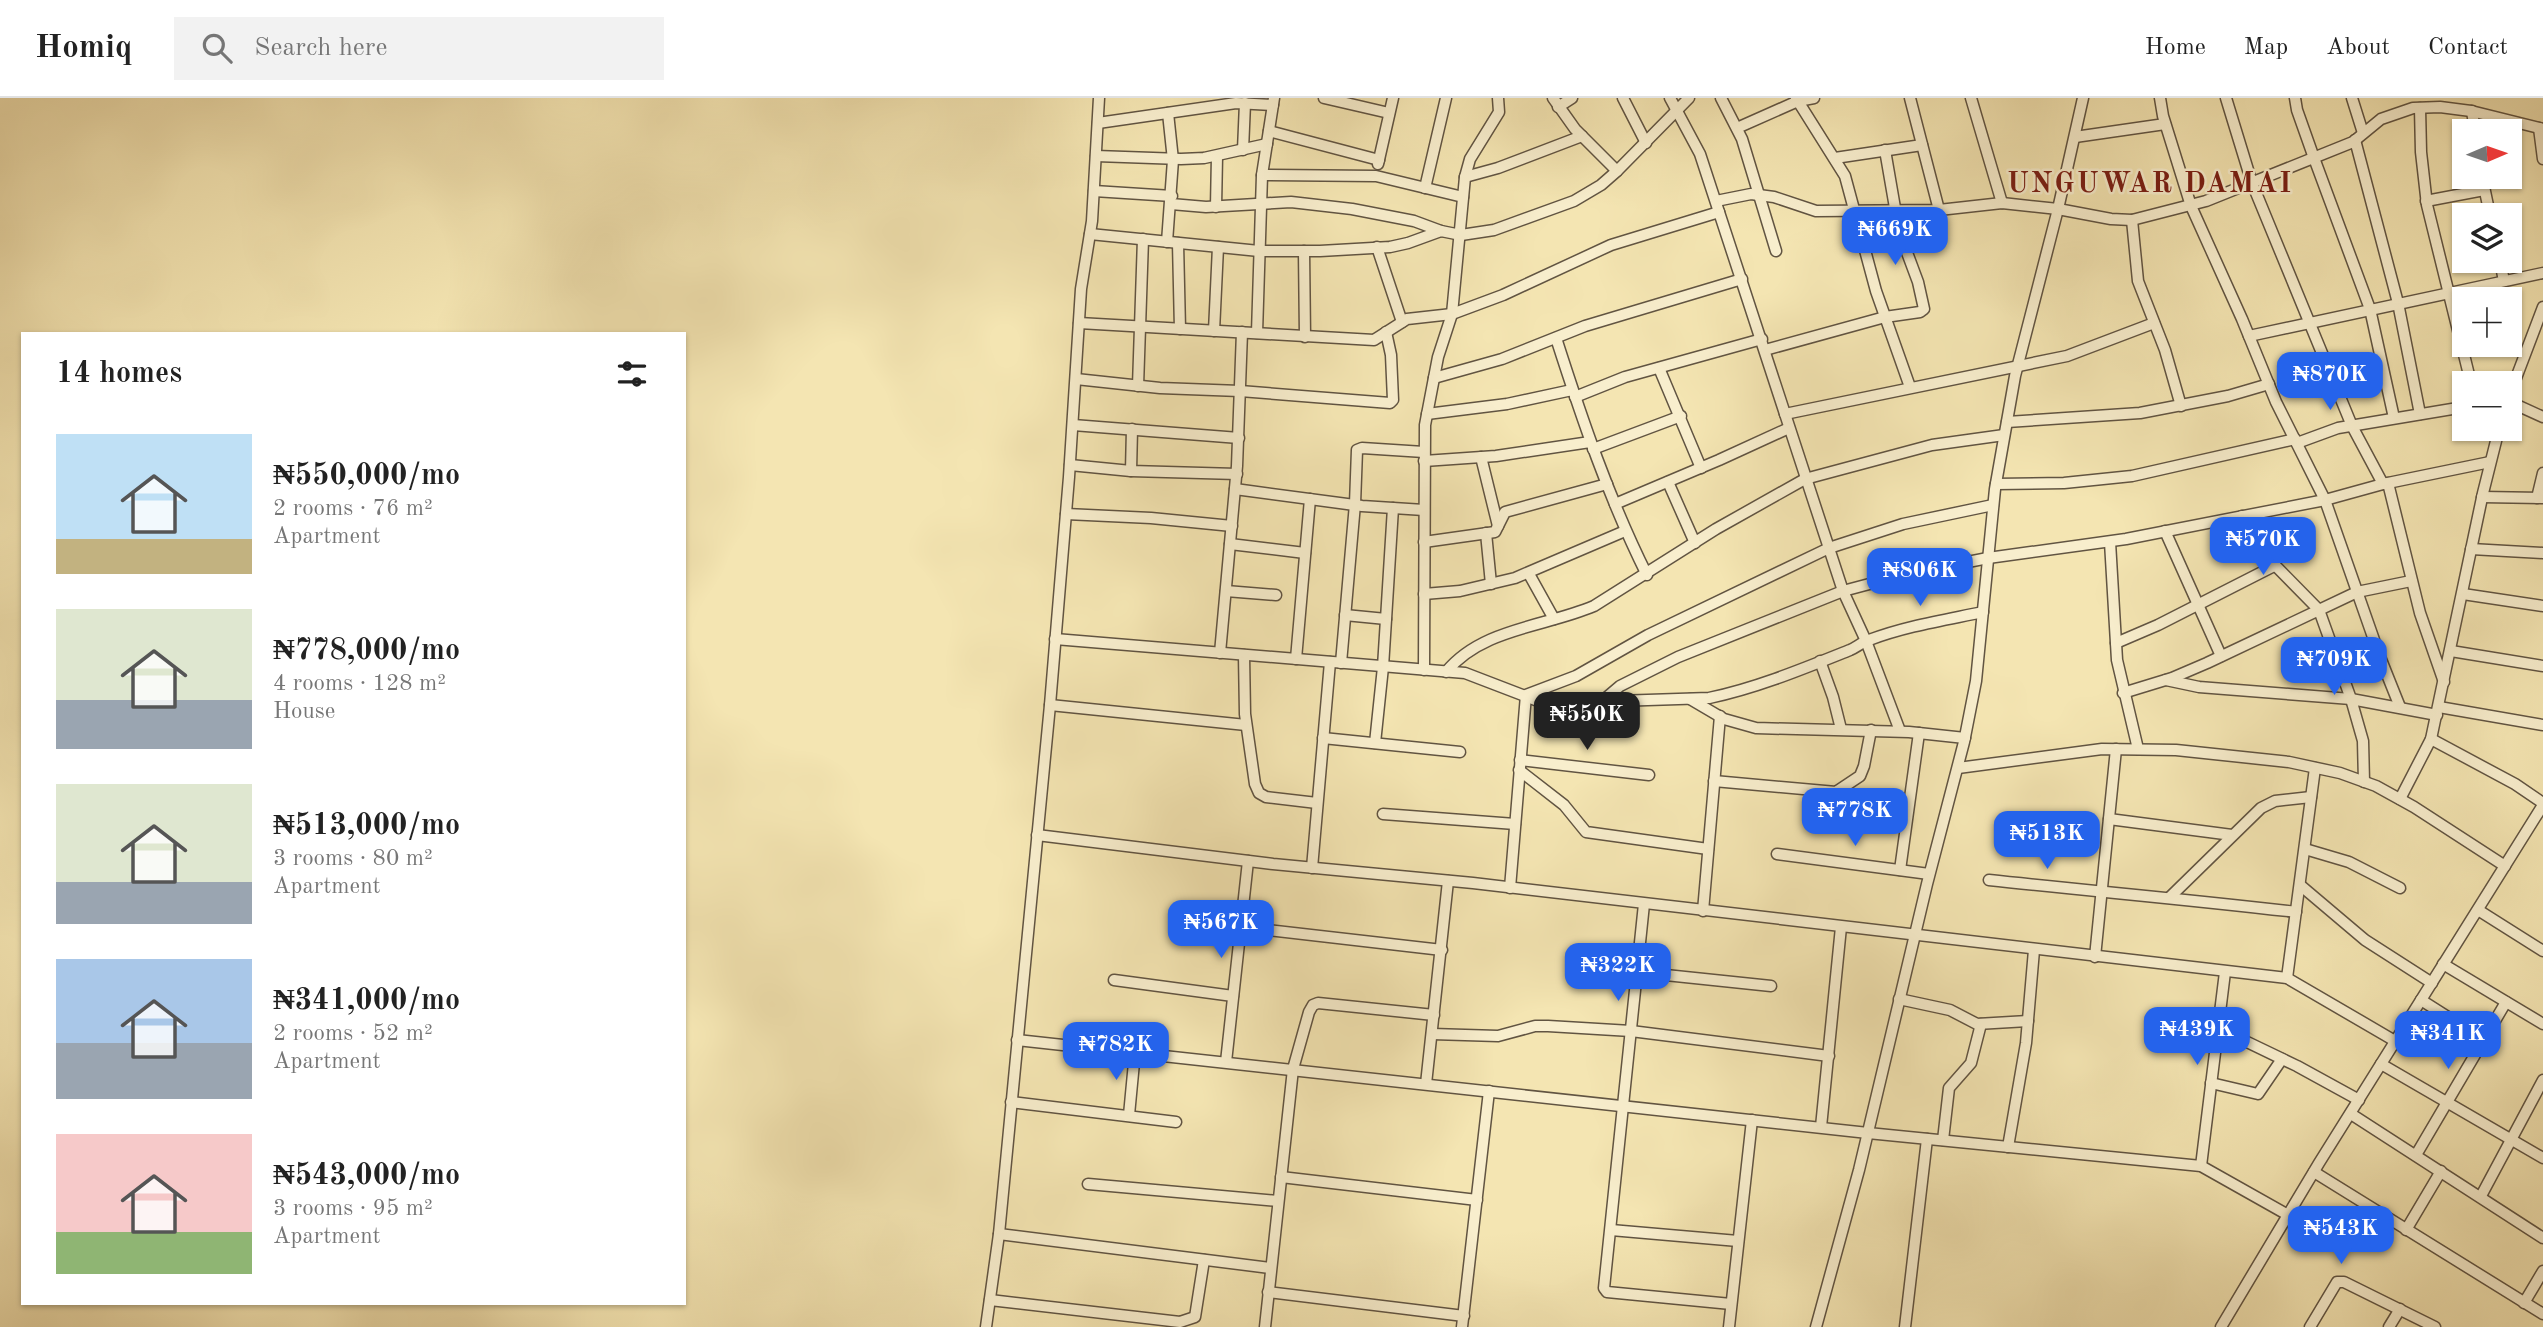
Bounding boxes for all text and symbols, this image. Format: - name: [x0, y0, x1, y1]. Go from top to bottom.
- search box: [174, 17, 664, 80]
- icon: search: [198, 29, 236, 67]
- text: Homiq: [35, 32, 132, 65]
- text: Search here: [254, 35, 387, 61]
- text: Home: [2145, 36, 2206, 60]
- text: Map: [2244, 36, 2288, 60]
- text: About: [2326, 36, 2390, 60]
- text: Contact: [2428, 36, 2508, 60]
- north arrow: [2452, 119, 2522, 189]
- map controls: [2452, 119, 2522, 441]
- district label: UNGUWAR DAMAI: [2007, 171, 2293, 199]
- button: layers: [2452, 203, 2522, 273]
- pin: ₦669K: [1846, 208, 1944, 267]
- text: ₦669K: [1858, 218, 1932, 241]
- button: +: [2452, 287, 2522, 357]
- pin: ₦870K: [2281, 352, 2379, 412]
- icon: filters: [613, 355, 651, 393]
- text: 14 homes: [56, 359, 182, 389]
- text: ₦870K: [2293, 363, 2367, 386]
- button: −: [2452, 371, 2522, 441]
- text: ₦550,000/mo: [273, 461, 460, 491]
- icon: home: [112, 462, 196, 546]
- text: 2 rooms · 76 m²: [273, 497, 433, 520]
- pin: ₦570K: [2214, 518, 2312, 577]
- text: Apartment: [273, 525, 381, 548]
- text: ₦570K: [2226, 528, 2300, 551]
- pin: ₦806K: [1871, 548, 1969, 608]
- text: ₦806K: [1883, 559, 1957, 582]
- text: ₦778,000/mo: [273, 636, 460, 666]
- icon: home: [112, 637, 196, 721]
- pin: ₦709K: [2285, 638, 2383, 697]
- text: ₦709K: [2297, 648, 2371, 671]
- text: 4 rooms · 128 m²: [273, 672, 446, 695]
- pin: ₦550K: [1538, 692, 1636, 752]
- text: House: [273, 700, 335, 723]
- text: ₦550K: [1550, 703, 1624, 726]
- pin: ₦778K: [1806, 788, 1904, 848]
- text: ₦778K: [1818, 799, 1892, 822]
- text: ₦513,000/mo: [273, 811, 460, 841]
- icon: home: [112, 812, 196, 896]
- pin: ₦513K: [1998, 812, 2096, 871]
- text: ₦513K: [2010, 822, 2084, 845]
- text: 3 rooms · 80 m²: [273, 847, 433, 870]
- text: Apartment: [273, 875, 381, 898]
- pin: ₦567K: [1172, 900, 1270, 960]
- text: ₦567K: [1184, 911, 1258, 934]
- pin: ₦322K: [1569, 944, 1667, 1003]
- text: ₦322K: [1581, 954, 1655, 977]
- text: ₦341,000/mo: [273, 986, 460, 1016]
- icon: home: [112, 987, 196, 1071]
- pin: ₦439K: [2148, 1007, 2246, 1067]
- pin: ₦341K: [2399, 1012, 2497, 1071]
- text: ₦439K: [2160, 1018, 2234, 1041]
- text: 2 rooms · 52 m²: [273, 1022, 433, 1045]
- text: ₦341K: [2411, 1022, 2485, 1045]
- pin: ₦782K: [1067, 1023, 1165, 1082]
- text: ₦782K: [1079, 1033, 1153, 1056]
- text: Apartment: [273, 1050, 381, 1073]
- text: ₦543,000/mo: [273, 1161, 460, 1191]
- icon: home: [112, 1162, 196, 1246]
- text: 3 rooms · 95 m²: [273, 1197, 433, 1220]
- pin: ₦543K: [2292, 1206, 2390, 1266]
- text: ₦543K: [2304, 1217, 2378, 1240]
- text: Apartment: [273, 1225, 381, 1248]

